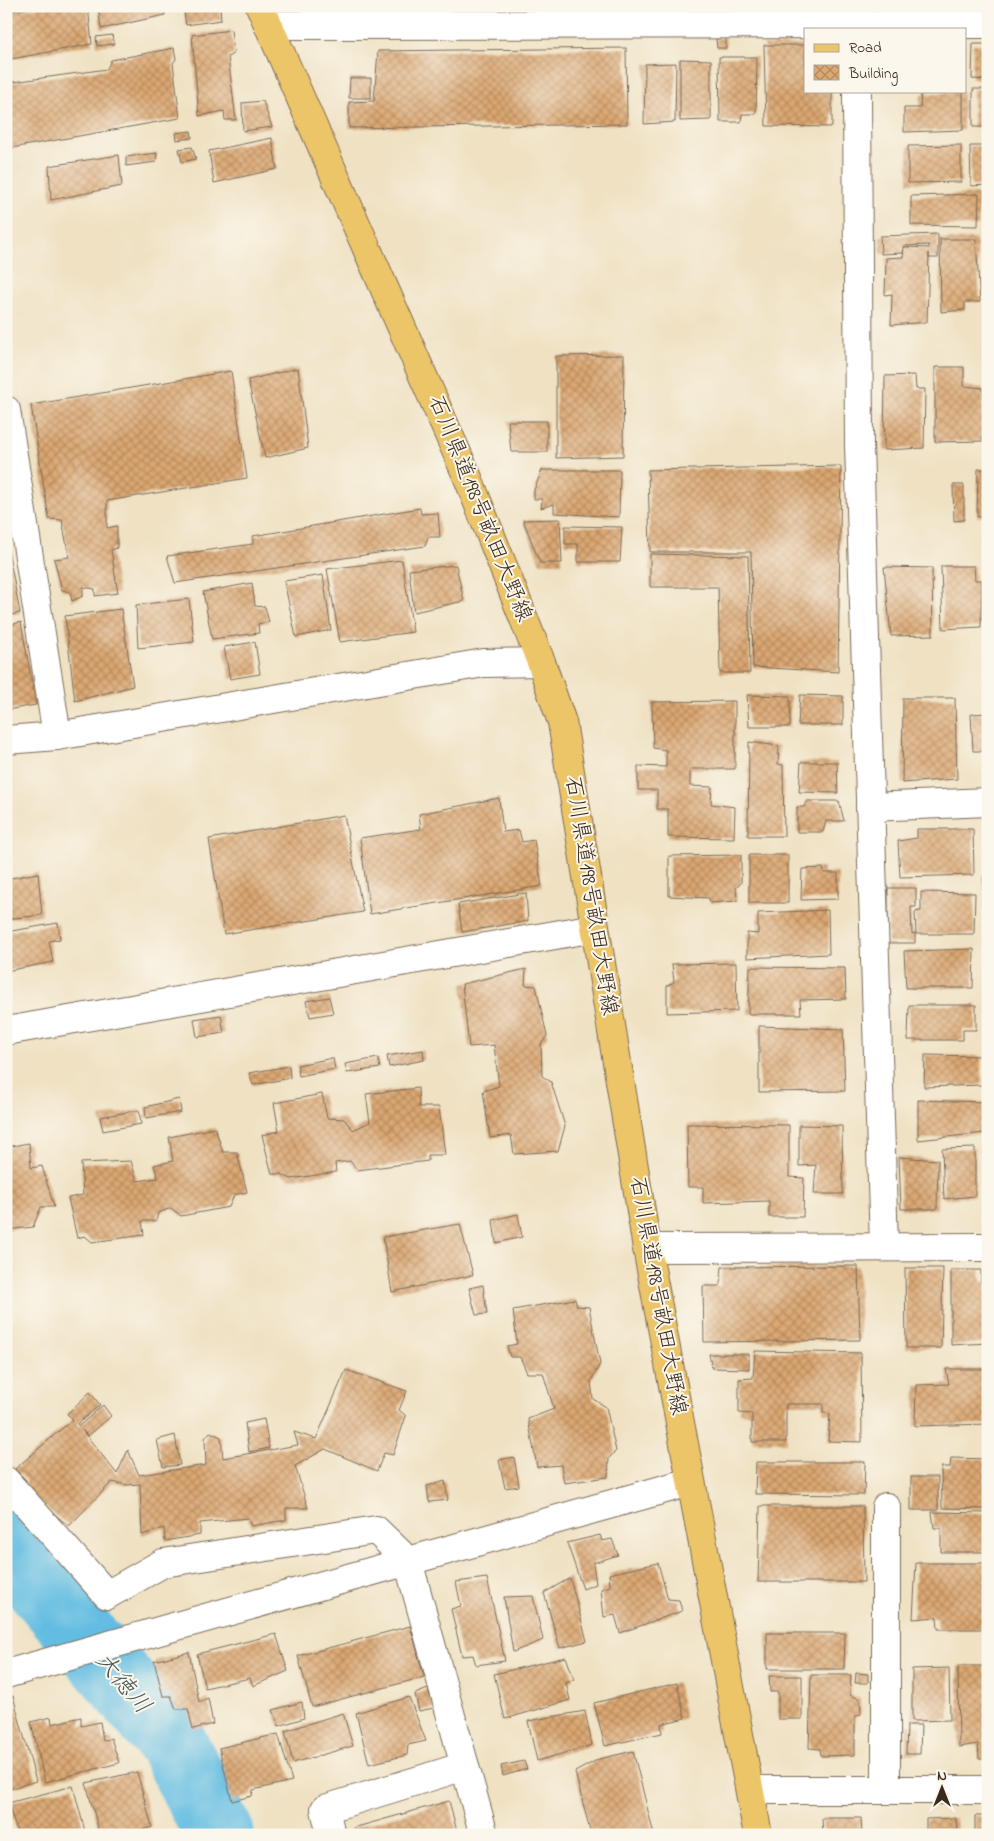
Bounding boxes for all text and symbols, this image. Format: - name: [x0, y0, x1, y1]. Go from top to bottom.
- legend: [804, 28, 966, 92]
- text: Road: [849, 37, 882, 59]
- text: Building: [848, 63, 898, 86]
- street label: 石川県道198号畝田大野線: [419, 391, 539, 627]
- street label: 石川県道198号畝田大野線: [555, 774, 625, 1018]
- street label: 石川県道198号畝田大野線: [620, 1174, 694, 1418]
- water label: 大徳川: [85, 1645, 159, 1723]
- north arrow: [916, 1764, 966, 1814]
- text: N: [937, 1766, 947, 1787]

